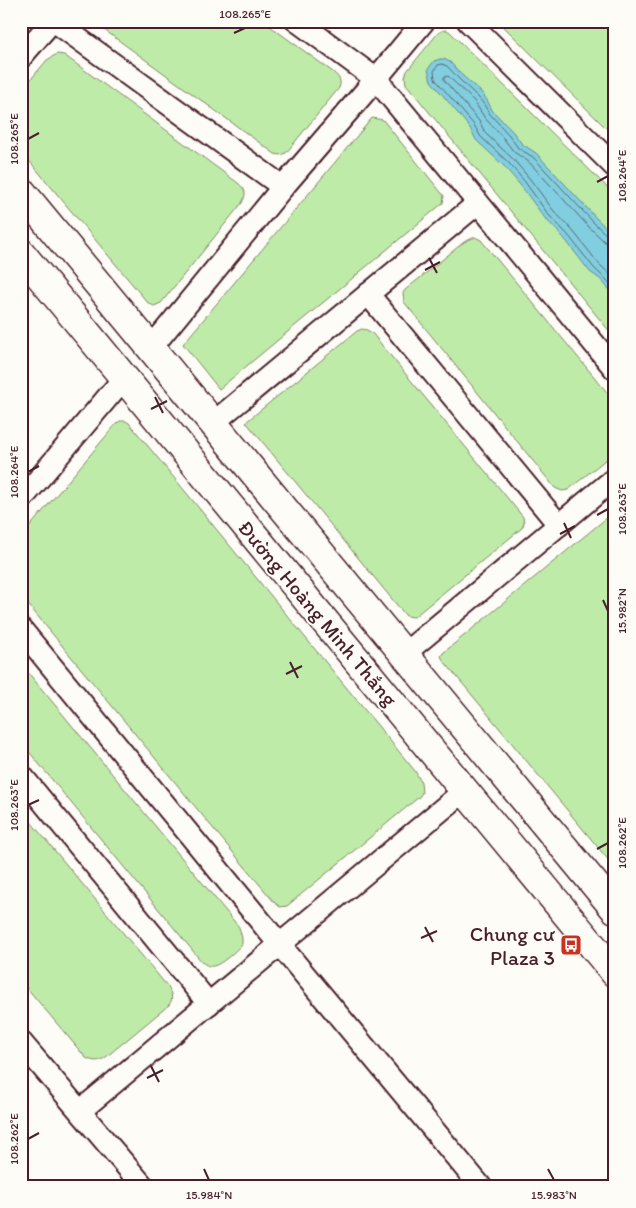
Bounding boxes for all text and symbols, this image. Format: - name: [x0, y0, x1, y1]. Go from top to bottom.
- text: 108.265°E: [219, 7, 271, 21]
- text: 108.265°E: [7, 113, 21, 165]
- text: 108.264°E: [615, 149, 629, 202]
- text: 108.264°E: [7, 445, 21, 498]
- text: 108.263°E: [615, 483, 629, 535]
- street label: Đường Hoàng Minh Thắng: [233, 515, 403, 711]
- text: 15.982°N: [615, 588, 629, 634]
- text: 108.263°E: [7, 779, 21, 831]
- text: 108.262°E: [615, 817, 629, 869]
- place label: Chung cư Plaza 3: [470, 921, 556, 970]
- bus stop icon: Chung cư Plaza 3: [559, 933, 583, 957]
- text: 108.262°E: [7, 1113, 21, 1165]
- text: 15.984°N: [186, 1188, 232, 1202]
- text: 15.983°N: [531, 1188, 577, 1202]

